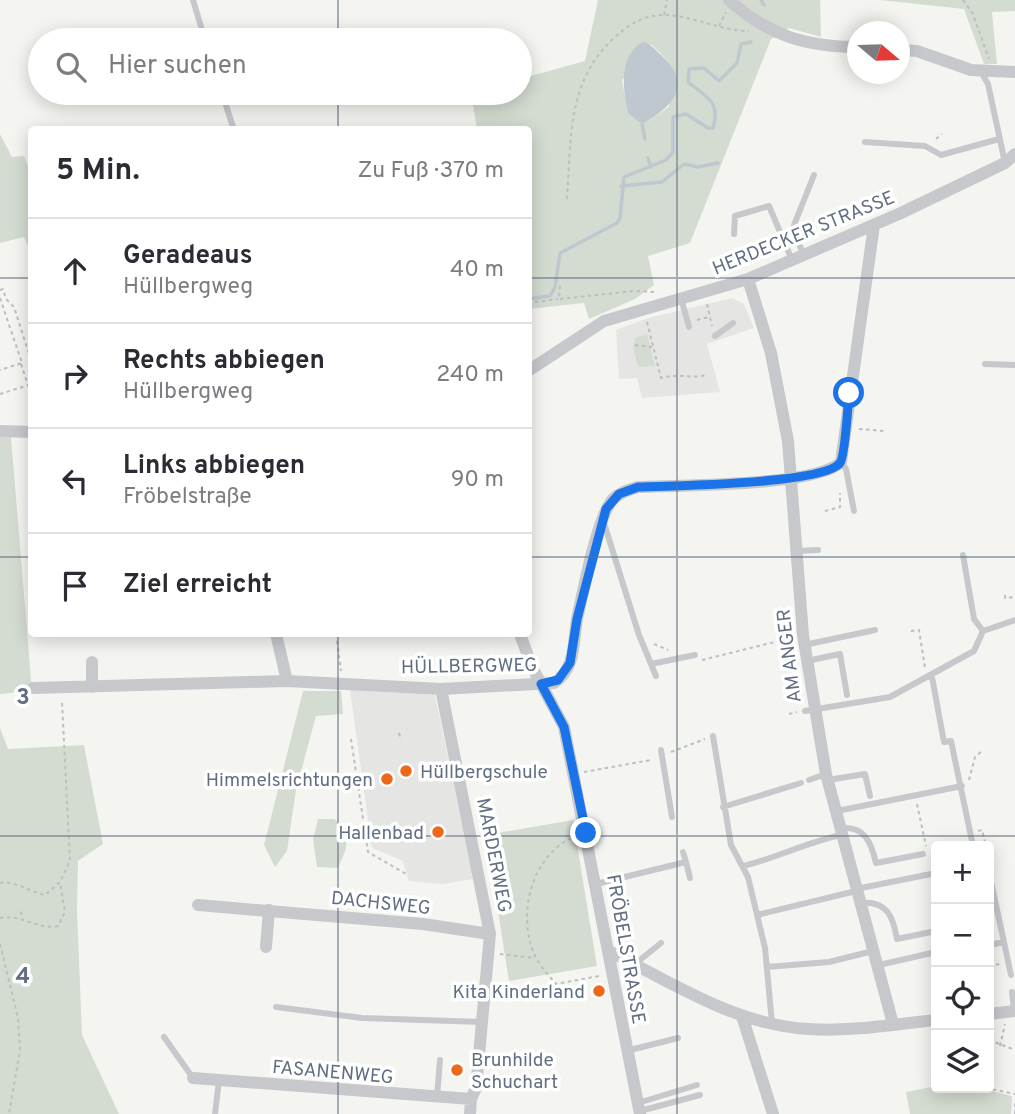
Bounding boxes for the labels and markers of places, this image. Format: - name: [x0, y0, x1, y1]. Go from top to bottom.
- place label: Hüllbergschule: [420, 761, 548, 785]
- marker: Hüllbergschule: [398, 763, 414, 779]
- place label: Himmelsrichtungen: [206, 769, 373, 793]
- marker: Himmelsrichtungen: [379, 771, 395, 787]
- place label: Hallenbad: [338, 822, 424, 846]
- marker: Hallenbad: [430, 824, 446, 840]
- place label: Kita Kinderland: [453, 981, 585, 1005]
- marker: Kita Kinderland: [591, 983, 607, 999]
- place label: Brunhilde Schuchart: [471, 1049, 558, 1095]
- marker: Brunhilde Schuchart: [449, 1062, 465, 1078]

